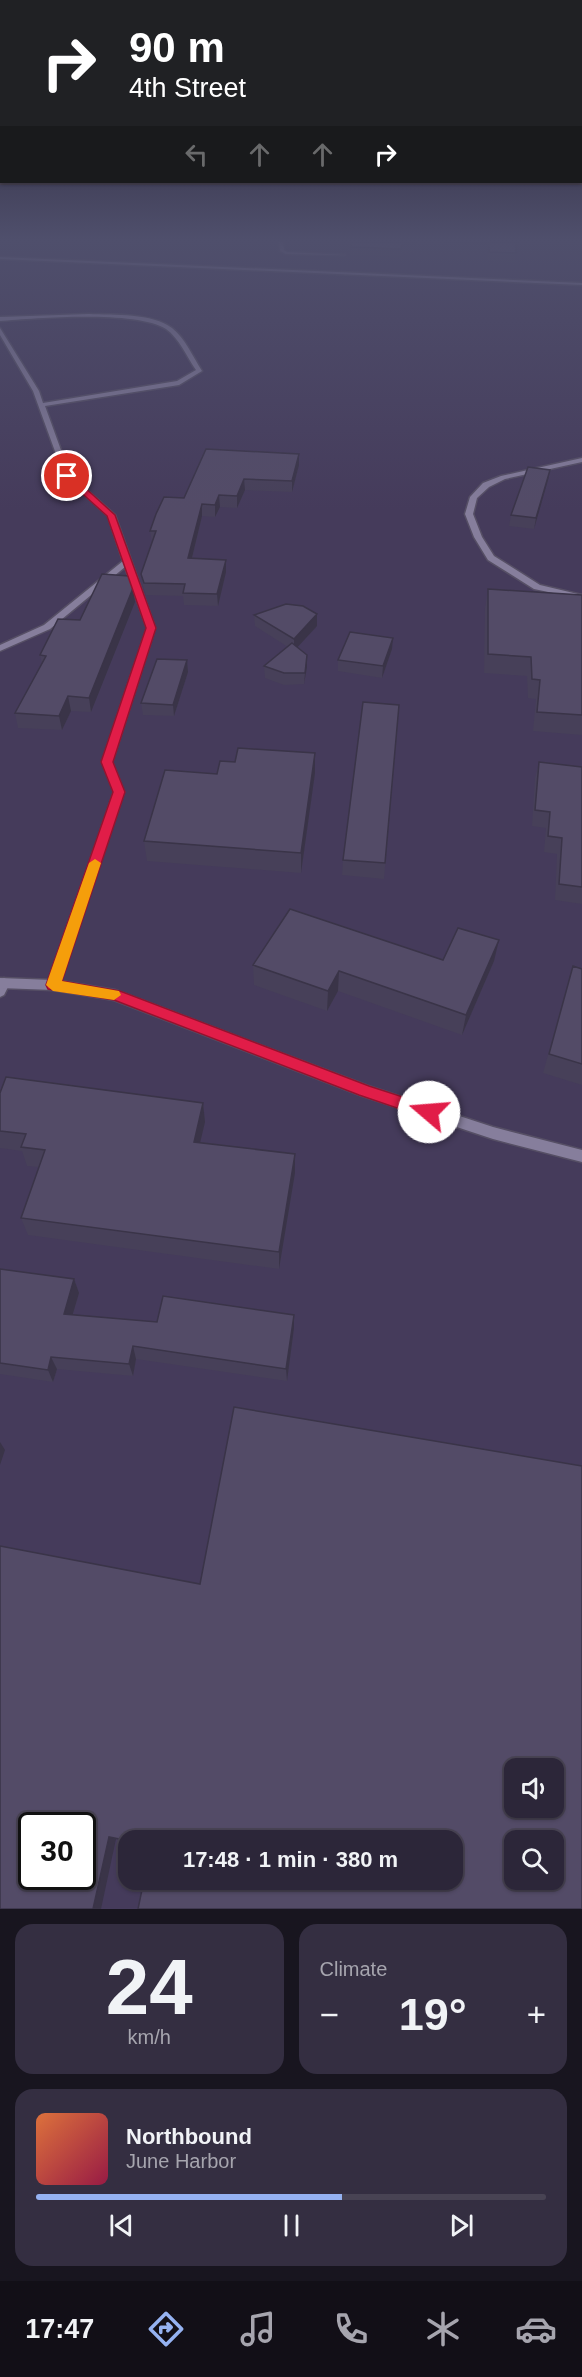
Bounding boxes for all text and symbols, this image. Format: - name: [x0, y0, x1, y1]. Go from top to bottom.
- icon: right: [30, 24, 108, 102]
- text: 90 m: [129, 24, 225, 71]
- text: 4th Street: [129, 73, 246, 103]
- icon: left: [180, 138, 213, 171]
- icon: ahead: [243, 138, 276, 171]
- icon: ahead: [306, 138, 339, 171]
- icon: right: [369, 138, 402, 171]
- pin: [41, 450, 92, 501]
- icon: arrive: [50, 459, 83, 492]
- position arrow: [397, 1080, 461, 1144]
- map controls: [504, 1758, 564, 1890]
- button: sound: [504, 1758, 564, 1818]
- speed limit sign: 30: [18, 1812, 96, 1890]
- button: search: [504, 1830, 564, 1890]
- text: 17:48 · 1 min · 380 m: [183, 1847, 398, 1872]
- text: 24: [106, 1943, 193, 2031]
- text: Climate: [320, 1958, 387, 1980]
- text: 19°: [399, 1989, 467, 2040]
- text: −: [320, 1996, 339, 2033]
- text: +: [527, 1996, 546, 2033]
- text: km/h: [128, 2026, 171, 2048]
- text: Northbound: [126, 2124, 252, 2149]
- text: June Harbor: [126, 2150, 236, 2172]
- icon: previous: [105, 2209, 138, 2242]
- icon: pause: [275, 2209, 308, 2242]
- icon: next: [445, 2209, 478, 2242]
- icon: directions: [145, 2308, 187, 2350]
- icon: music: [237, 2308, 279, 2350]
- icon: phone: [330, 2308, 372, 2350]
- icon: climate: [422, 2308, 464, 2350]
- icon: car: [515, 2308, 557, 2350]
- text: 17:47: [25, 2314, 94, 2344]

